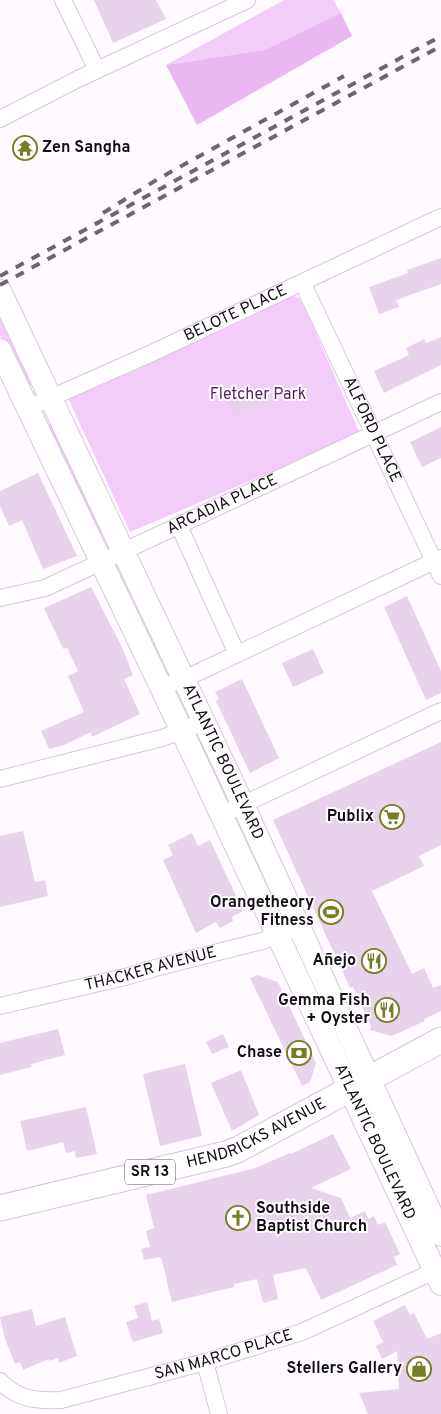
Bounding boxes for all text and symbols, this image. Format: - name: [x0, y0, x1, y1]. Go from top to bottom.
- temple icon: Zen Sangha: [12, 135, 38, 161]
- place label: Zen Sangha: [42, 138, 130, 158]
- street label: BELOTE PLACE: [181, 281, 290, 347]
- street label: ALFORD PLACE: [338, 373, 405, 486]
- park label: Fletcher Park: [210, 385, 306, 405]
- street label: ARCADIA PLACE: [164, 470, 281, 539]
- street label: ATLANTIC BOULEVARD: [178, 681, 268, 843]
- supermarket icon: Publix: [379, 804, 405, 830]
- place label: Publix: [327, 807, 374, 827]
- place label: Orangetheory Fitness: [210, 893, 314, 931]
- sports icon: Orangetheory Fitness: [318, 899, 344, 925]
- street label: THACKER AVENUE: [83, 943, 219, 996]
- restaurant icon: Añejo: [361, 948, 387, 974]
- place label: Añejo: [313, 951, 356, 971]
- place label: Gemma Fish + Oyster: [278, 991, 370, 1029]
- restaurant icon: Gemma Fish + Oyster: [374, 997, 400, 1023]
- bank icon: Chase: [286, 1040, 312, 1066]
- place label: Chase: [237, 1043, 282, 1063]
- street label: ATLANTIC BOULEVARD: [329, 1061, 420, 1223]
- street label: HENDRICKS AVENUE: [184, 1094, 330, 1173]
- road number: SR 13: [125, 1160, 175, 1184]
- place label: Southside Baptist Church: [256, 1199, 367, 1237]
- church icon: Southside Baptist Church: [225, 1205, 251, 1231]
- street label: SAN MARCO PLACE: [152, 1325, 295, 1385]
- shop icon: Stellers Gallery: [406, 1356, 432, 1382]
- place label: Stellers Gallery: [287, 1359, 402, 1379]

